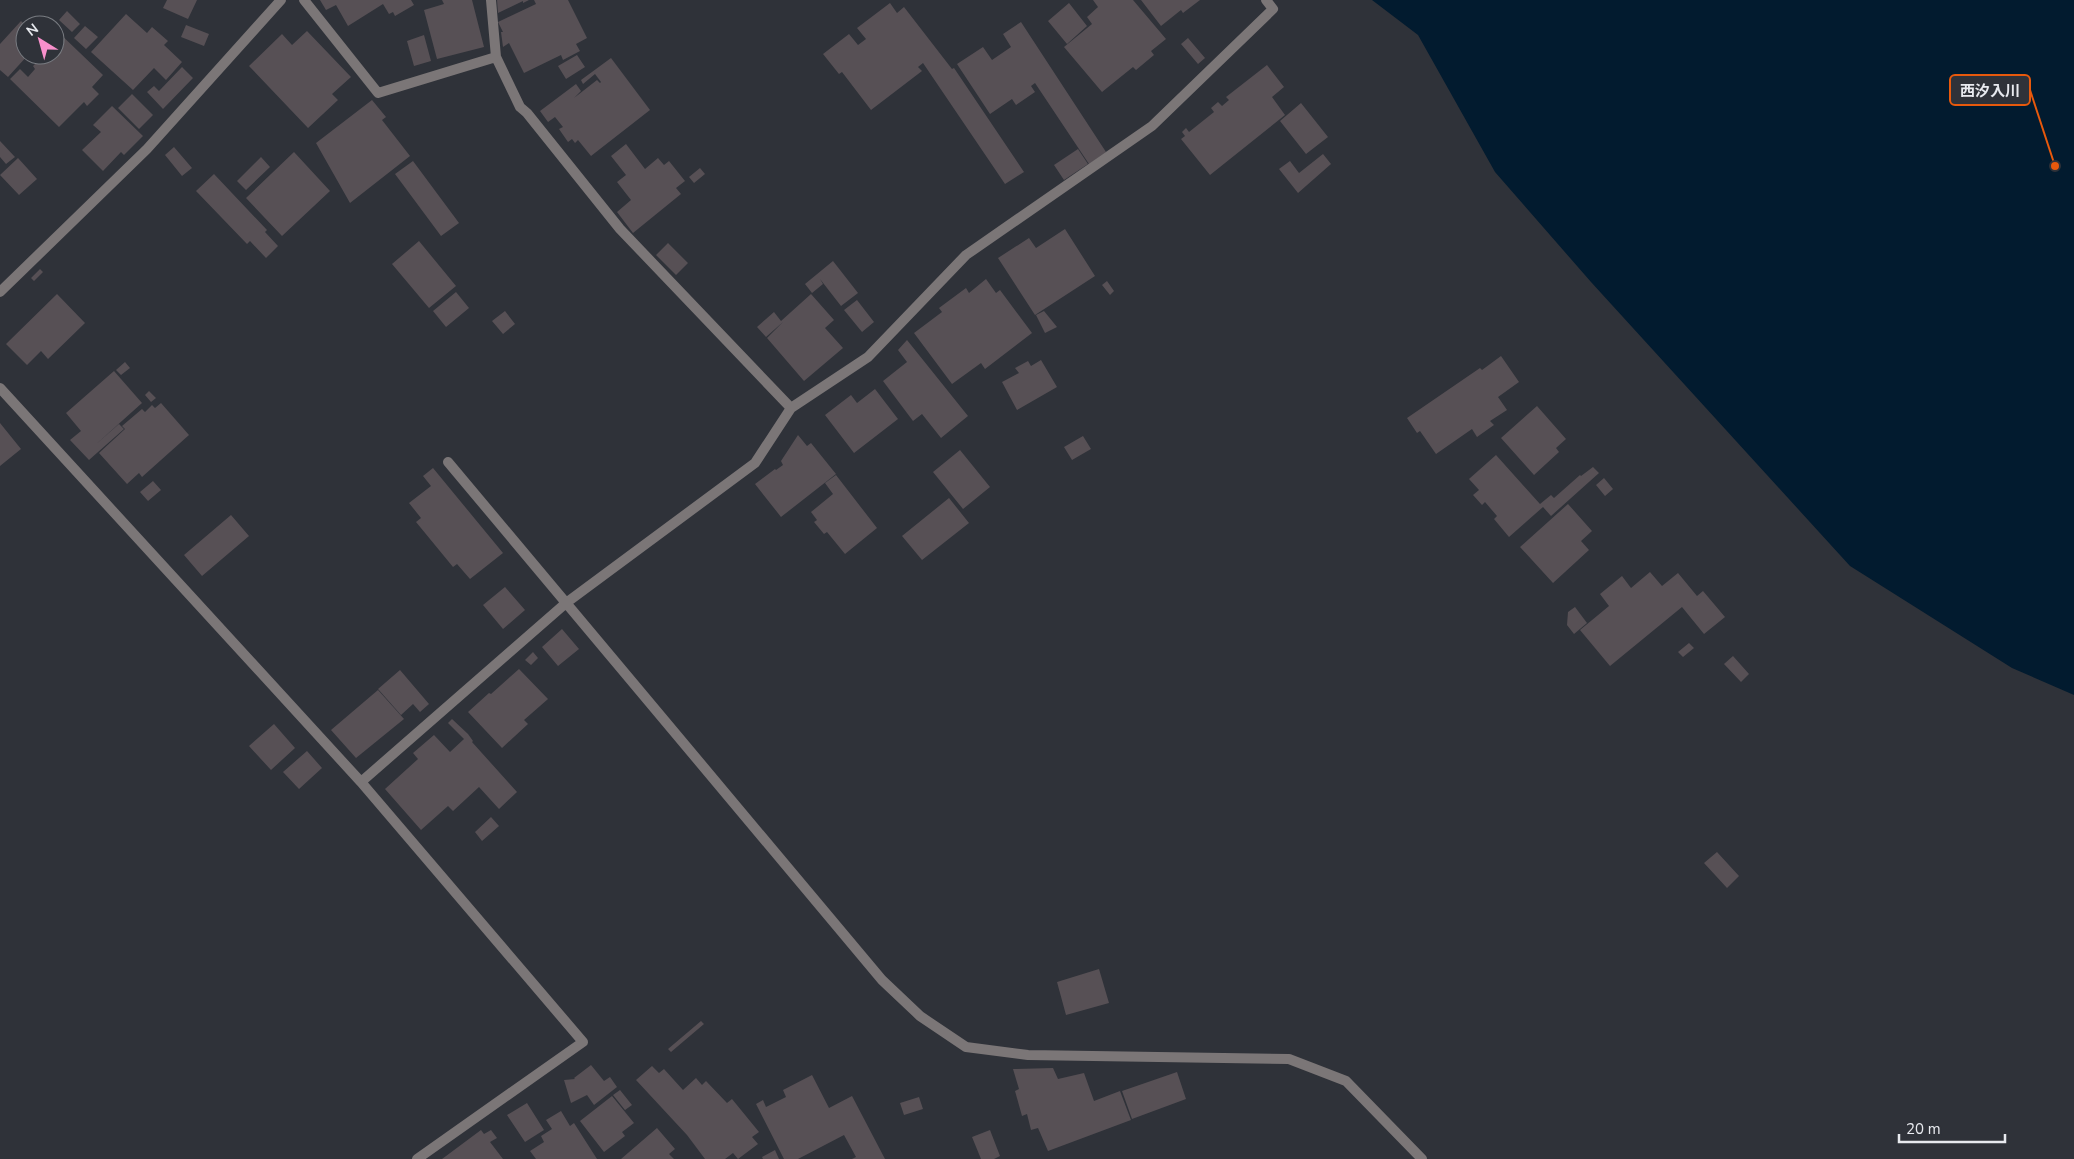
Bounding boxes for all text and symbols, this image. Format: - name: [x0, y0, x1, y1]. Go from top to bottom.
- north arrow: [15, 15, 65, 65]
- text: N: [23, 19, 42, 41]
- callout: 西汐入川: [1950, 75, 2030, 105]
- text: 西汐入川: [1960, 81, 2020, 101]
- scale bar: [1899, 1112, 2005, 1144]
- text: 20 m: [1906, 1119, 1941, 1139]

